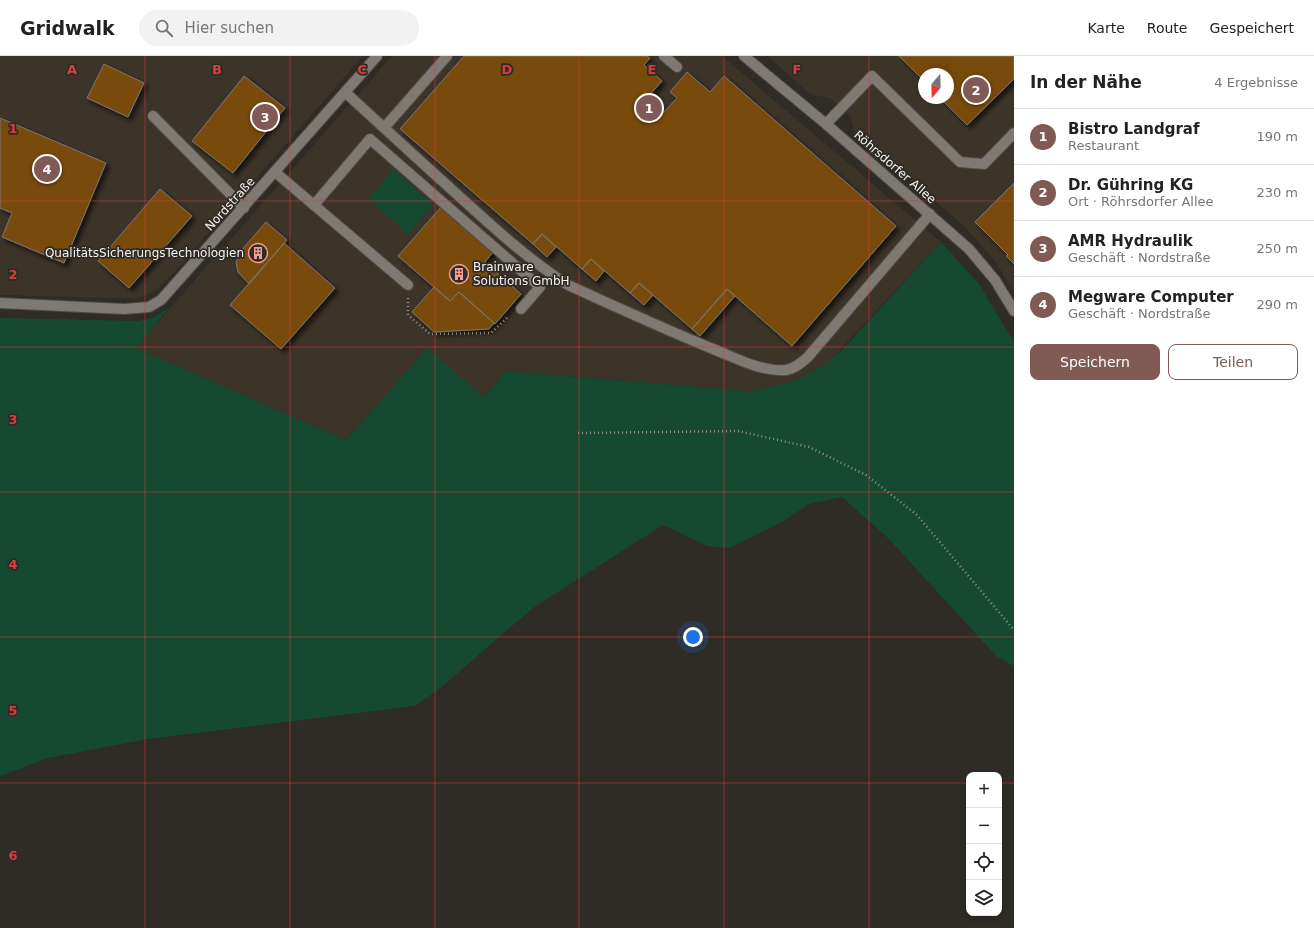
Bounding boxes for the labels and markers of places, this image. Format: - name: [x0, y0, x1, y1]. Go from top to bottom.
- pin: 2: [963, 75, 989, 105]
- pin: 1: [636, 93, 662, 123]
- pin: 3: [252, 102, 278, 132]
- pin: 4: [34, 154, 60, 184]
- building icon: QualitätsSicherungsTechnologien: [247, 242, 269, 264]
- place label: QualitätsSicherungsTechnologien: [45, 246, 244, 260]
- place label: Brainware Solutions GmbH: [473, 260, 570, 288]
- building icon: Brainware Solutions GmbH: [448, 263, 470, 285]

